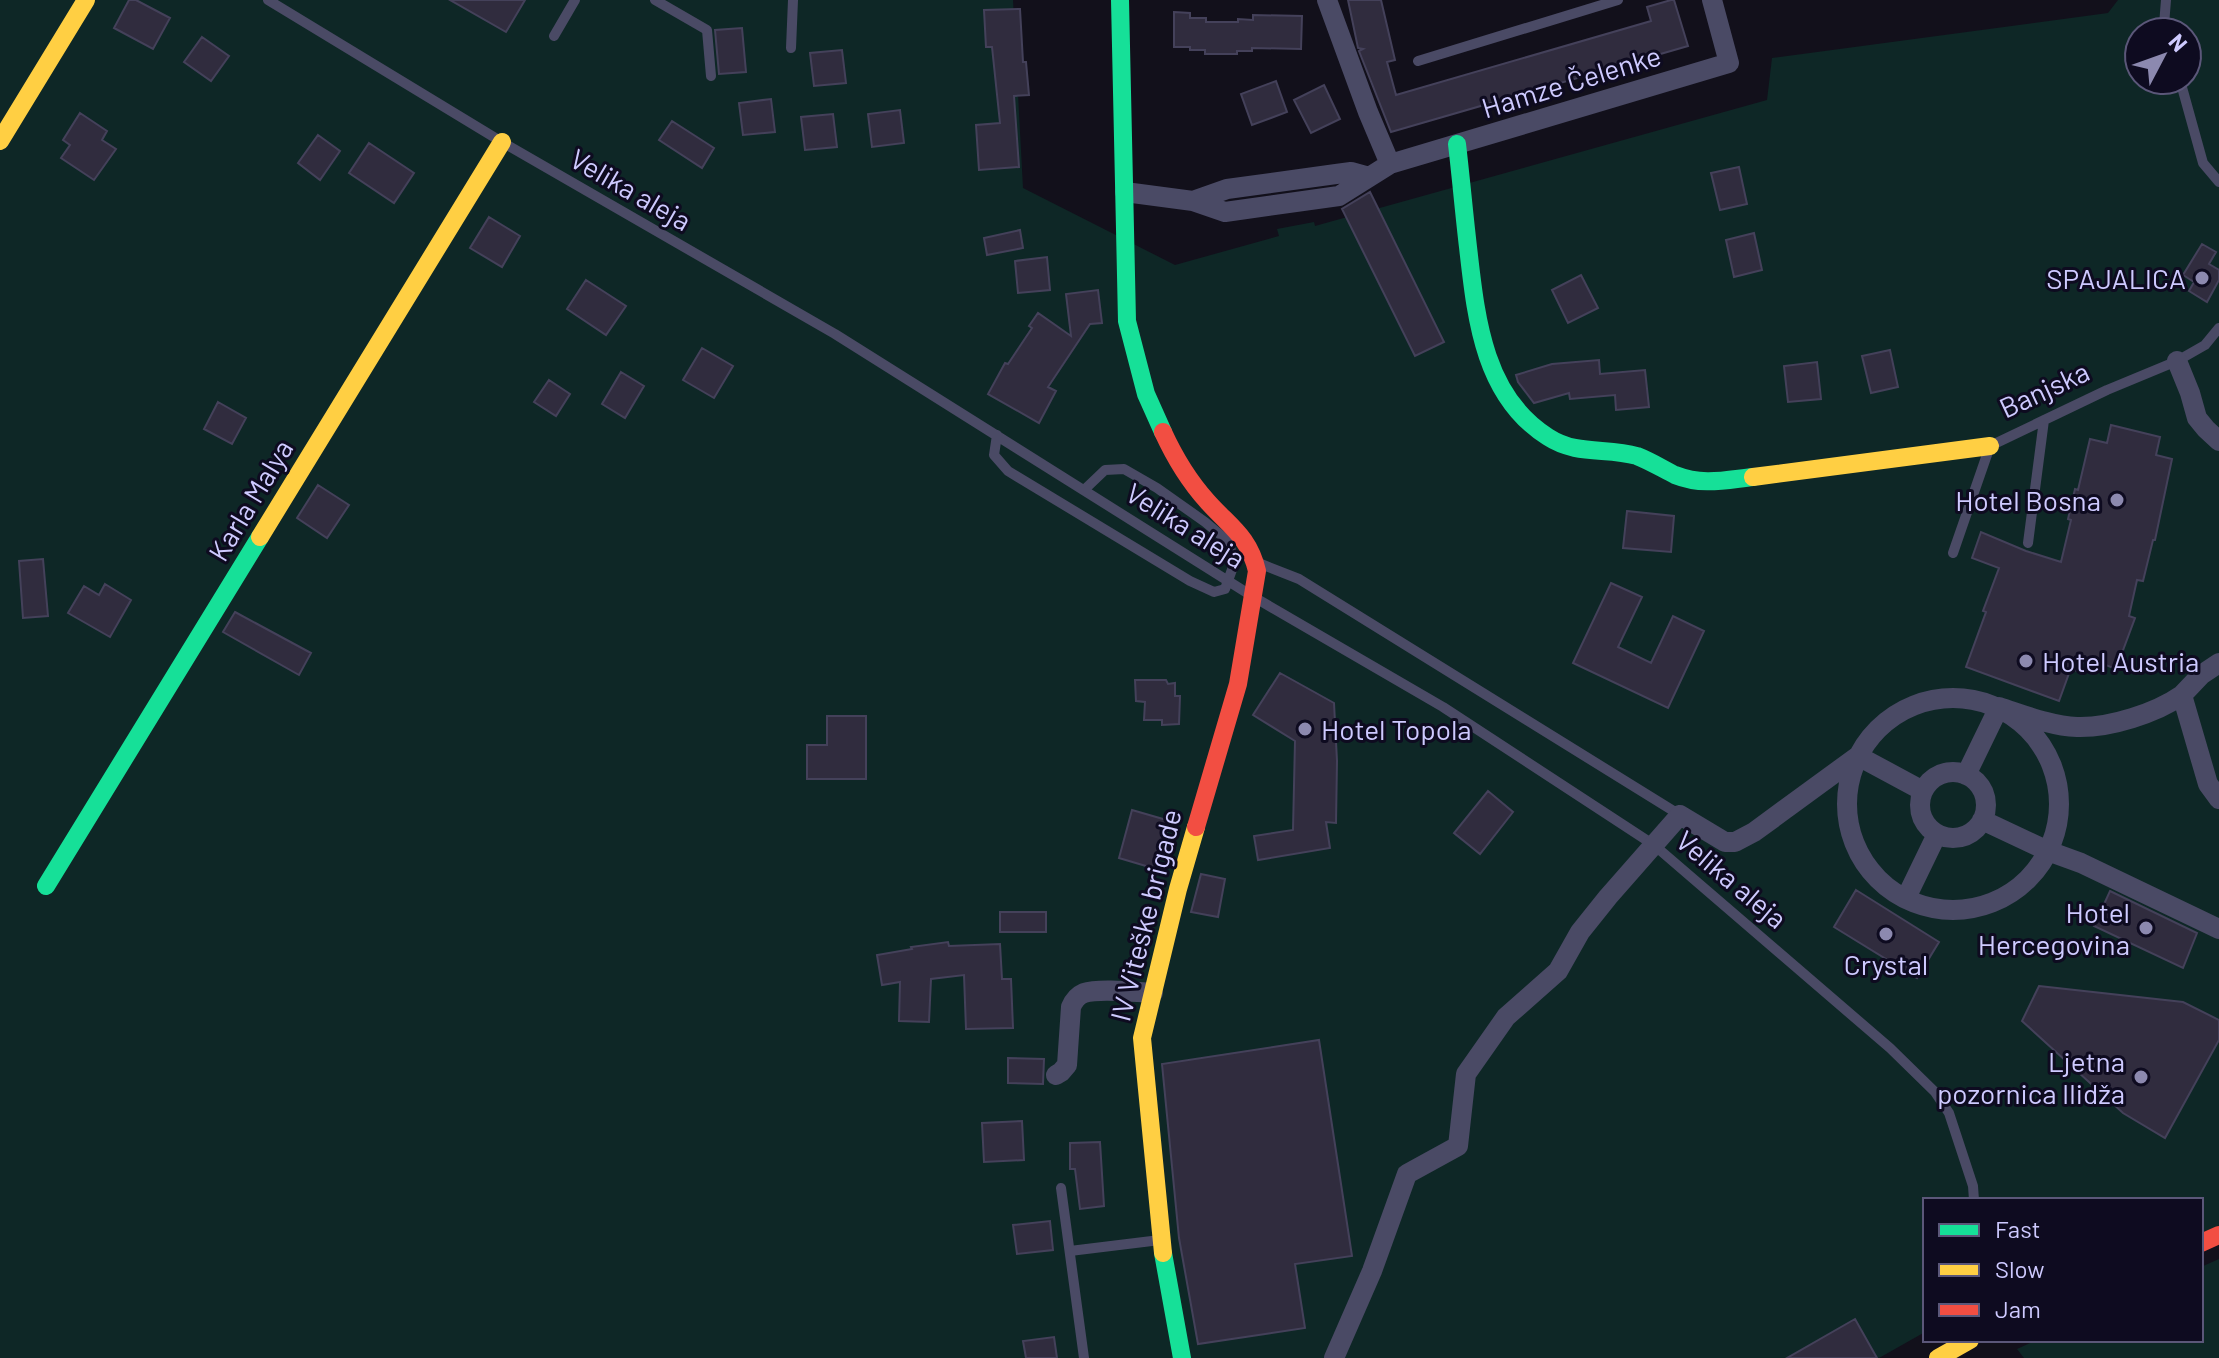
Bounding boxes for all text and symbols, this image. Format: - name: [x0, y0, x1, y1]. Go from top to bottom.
- north arrow: [2123, 16, 2203, 96]
- text: N: [2164, 28, 2193, 56]
- street label: Hamze Čelenke: [1477, 38, 1665, 124]
- street label: Velika aleja: [564, 141, 698, 237]
- place label: SPAJALICA: [2046, 261, 2186, 295]
- marker: SPAJALICA: [2193, 269, 2211, 287]
- street label: Banjska: [1994, 353, 2094, 425]
- street label: Karla Malya: [200, 433, 300, 567]
- street label: Velika aleja: [1120, 475, 1252, 575]
- place label: Hotel Bosna: [1955, 483, 2101, 517]
- marker: Hotel Bosna: [2108, 491, 2126, 509]
- place label: Hotel Austria: [2042, 644, 2199, 678]
- marker: Hotel Austria: [2017, 652, 2035, 670]
- place label: Hotel Topola: [1321, 712, 1472, 746]
- marker: Hotel Topola: [1296, 720, 1314, 738]
- street label: IV Viteške brigade: [1102, 806, 1188, 1024]
- street label: Velika aleja: [1670, 823, 1794, 935]
- place label: Hotel Hercegovina: [1978, 895, 2130, 961]
- marker: Hotel Hercegovina: [2137, 919, 2155, 937]
- marker: Crystal: [1877, 925, 1895, 943]
- place label: Crystal: [1844, 947, 1928, 981]
- place label: Ljetna pozornica Ilidža: [1937, 1044, 2125, 1110]
- marker: Ljetna pozornica Ilidža: [2132, 1068, 2150, 1086]
- legend: [1923, 1198, 2203, 1342]
- text: Fast: [1995, 1214, 2040, 1243]
- text: Slow: [1995, 1254, 2044, 1283]
- text: Jam: [1995, 1294, 2041, 1323]

